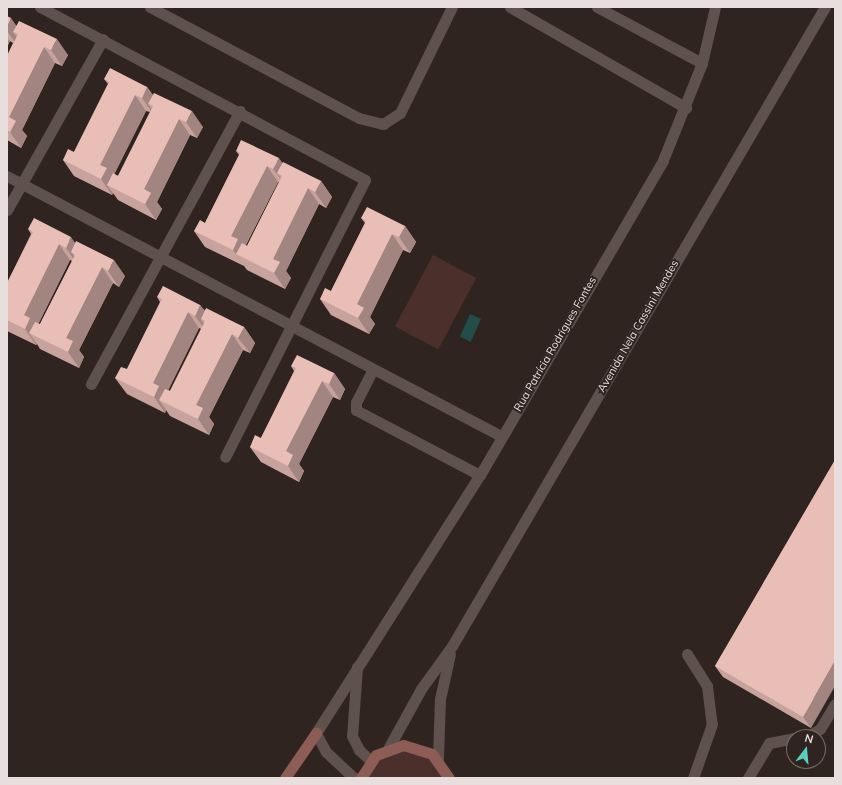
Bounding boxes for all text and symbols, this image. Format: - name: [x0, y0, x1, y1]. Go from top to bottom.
- street label: Avenida Nela Cassini Mendes: [595, 258, 681, 394]
- street label: Rua Patrícia Rodrigues Fontes: [511, 274, 599, 414]
- north arrow: [786, 729, 826, 769]
- text: N: [803, 731, 815, 746]

